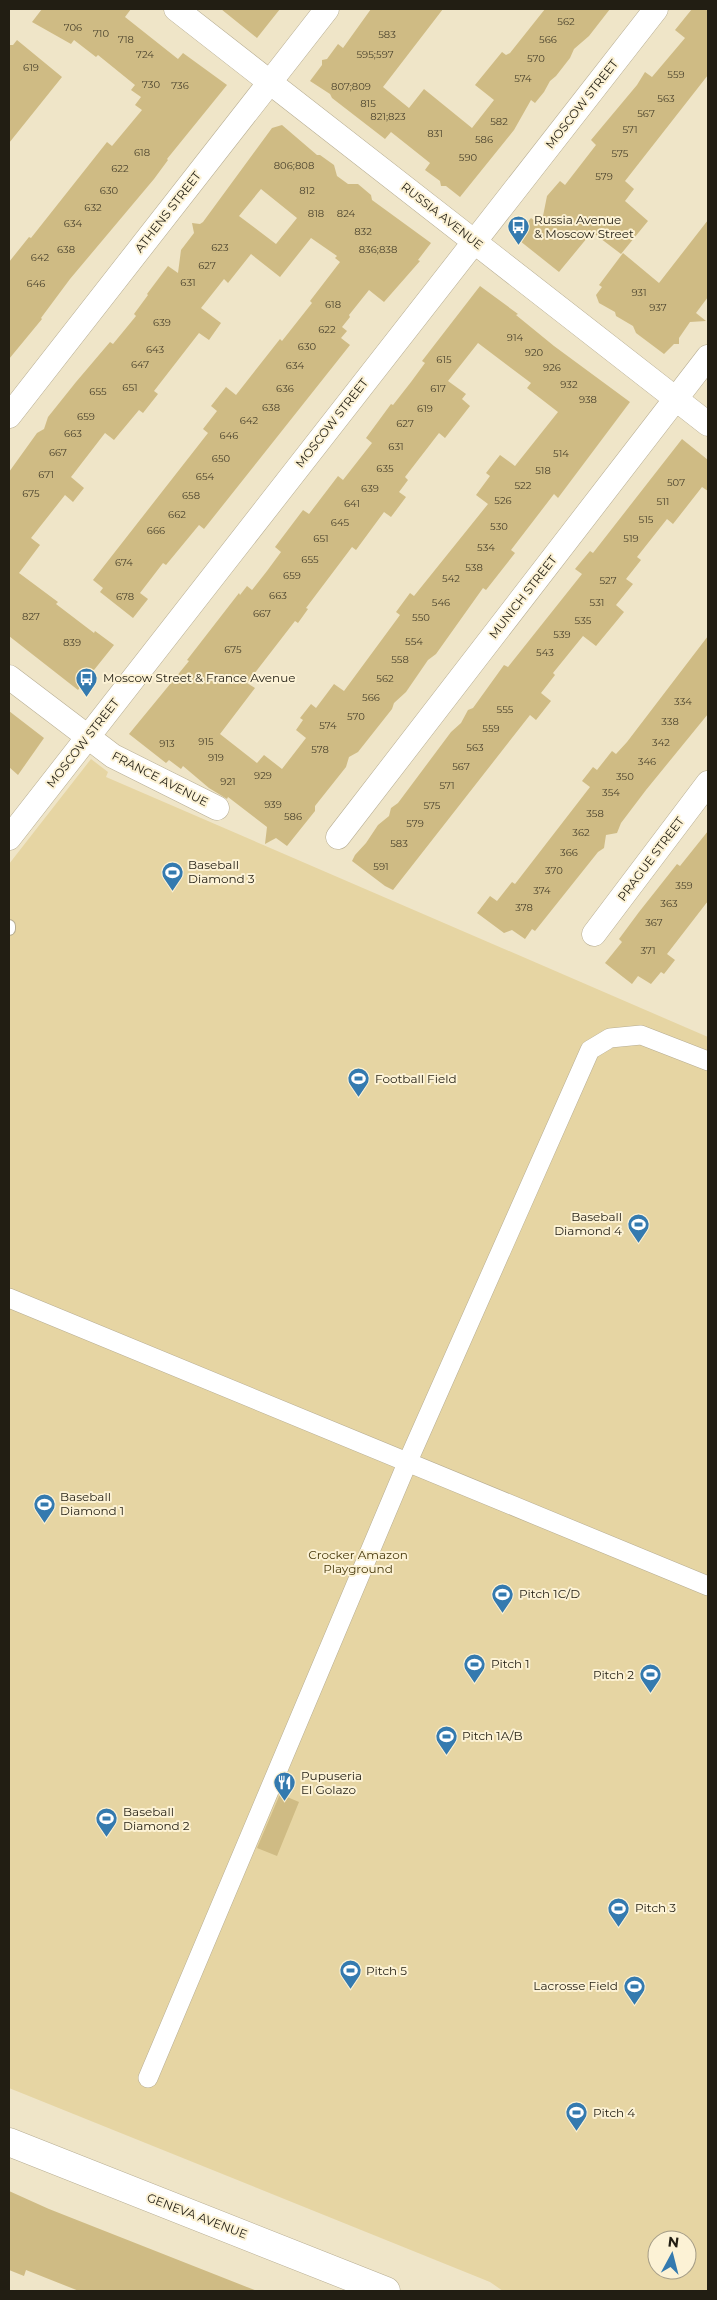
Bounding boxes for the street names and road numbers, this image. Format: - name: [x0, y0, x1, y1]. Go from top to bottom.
- street label: MOSCOW STREET: [542, 56, 621, 151]
- street label: ATHENS STREET: [131, 168, 204, 255]
- street label: RUSSIA AVENUE: [398, 179, 486, 252]
- street label: MOSCOW STREET: [292, 375, 371, 470]
- street label: MUNICH STREET: [485, 552, 560, 641]
- street label: MOSCOW STREET: [43, 695, 122, 790]
- street label: FRANCE AVENUE: [110, 748, 211, 809]
- street label: PRAGUE STREET: [614, 814, 687, 904]
- street label: GENEVA AVENUE: [145, 2189, 250, 2242]

